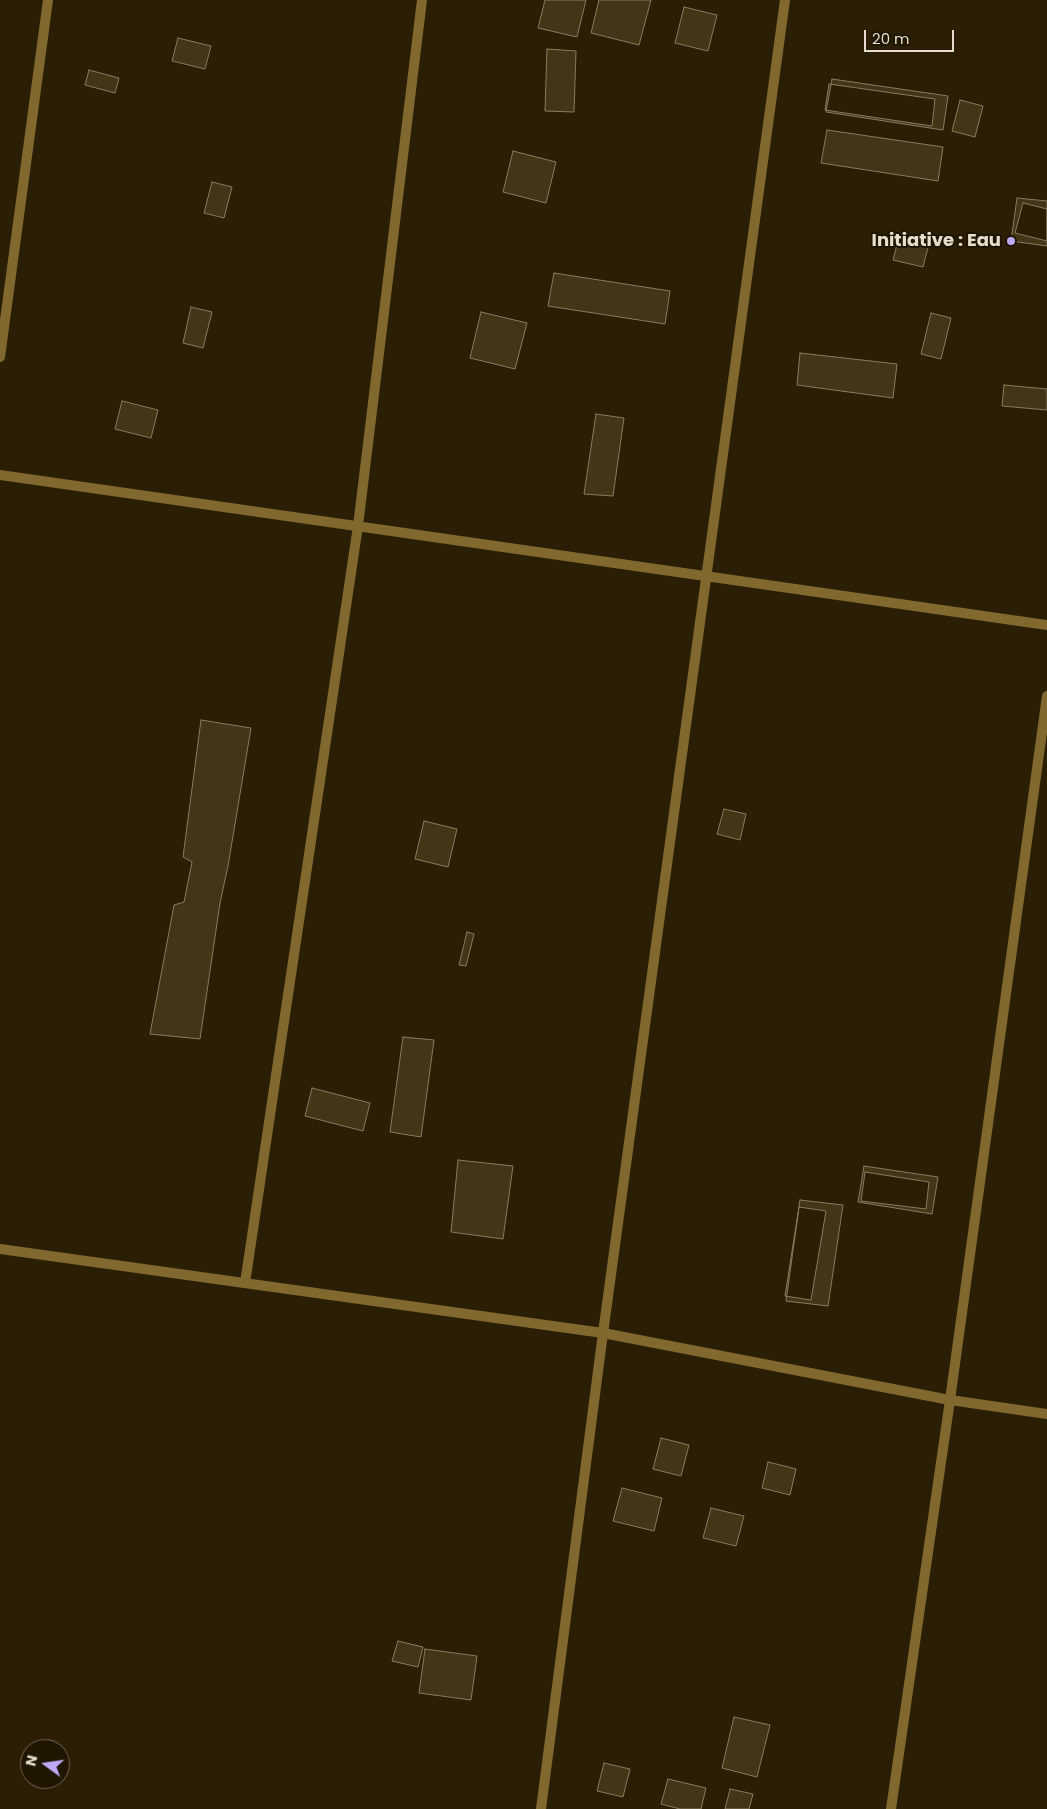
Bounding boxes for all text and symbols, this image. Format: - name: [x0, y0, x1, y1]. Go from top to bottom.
- scale bar: [867, 20, 957, 52]
- text: 20 m: [872, 28, 910, 49]
- place label: Initiative : Eau: [872, 230, 1001, 252]
- marker: Initiative : Eau: [1005, 235, 1017, 247]
- north arrow: [20, 1739, 70, 1789]
- text: N: [20, 1753, 42, 1768]

